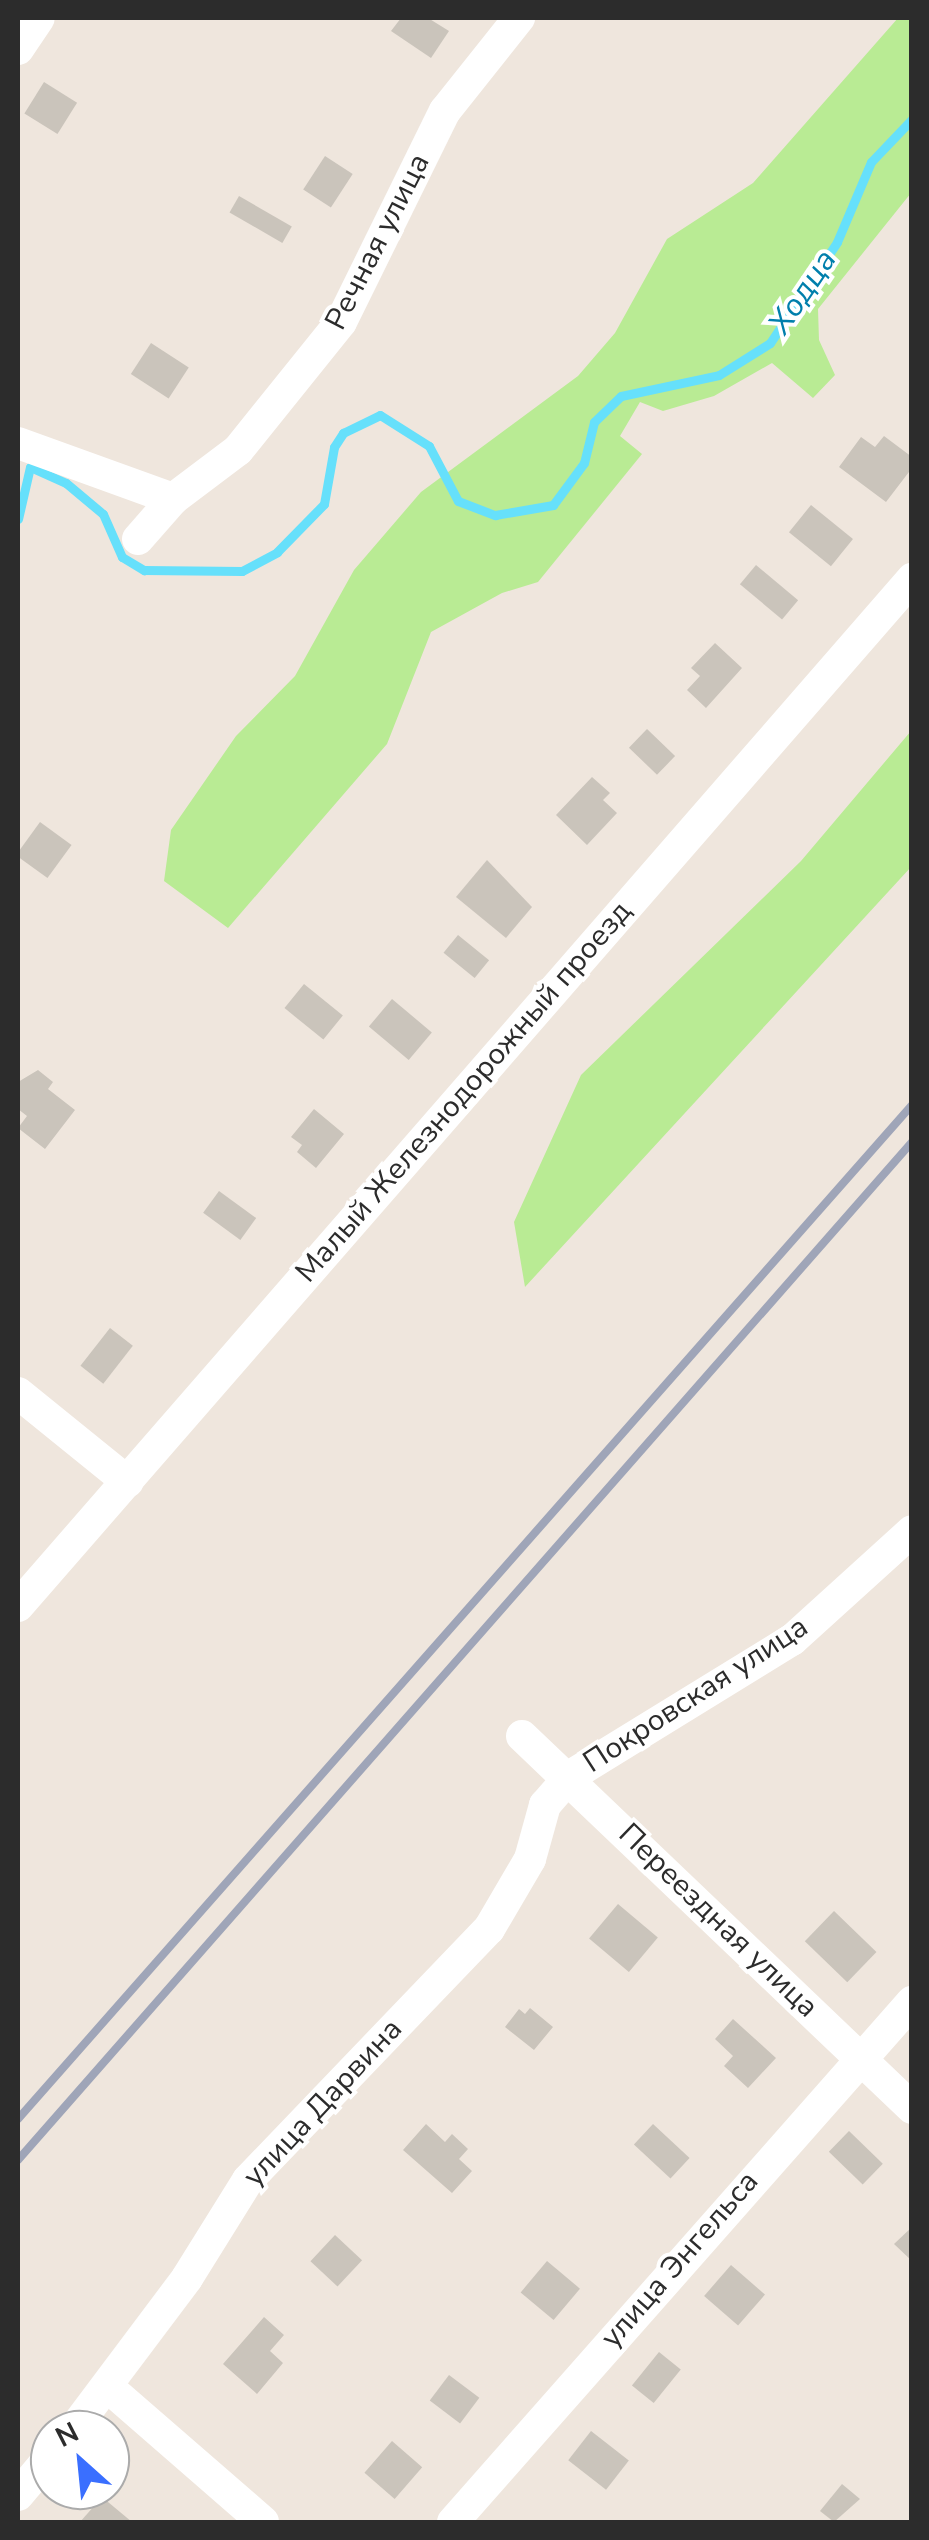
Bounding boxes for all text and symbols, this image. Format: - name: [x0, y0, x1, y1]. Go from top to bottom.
- street label: Речная улица: [318, 148, 438, 336]
- water label: Ходца: [761, 242, 845, 342]
- street label: Малый Железнодорожный проезд: [289, 894, 639, 1290]
- street label: Покровская улица: [577, 1609, 815, 1781]
- street label: Переездная улица: [611, 1817, 825, 2025]
- street label: улица Дарвина: [236, 2012, 410, 2194]
- street label: улица Энгельса: [594, 2164, 766, 2356]
- north arrow: [30, 2410, 130, 2510]
- text: N: [49, 2413, 85, 2457]

